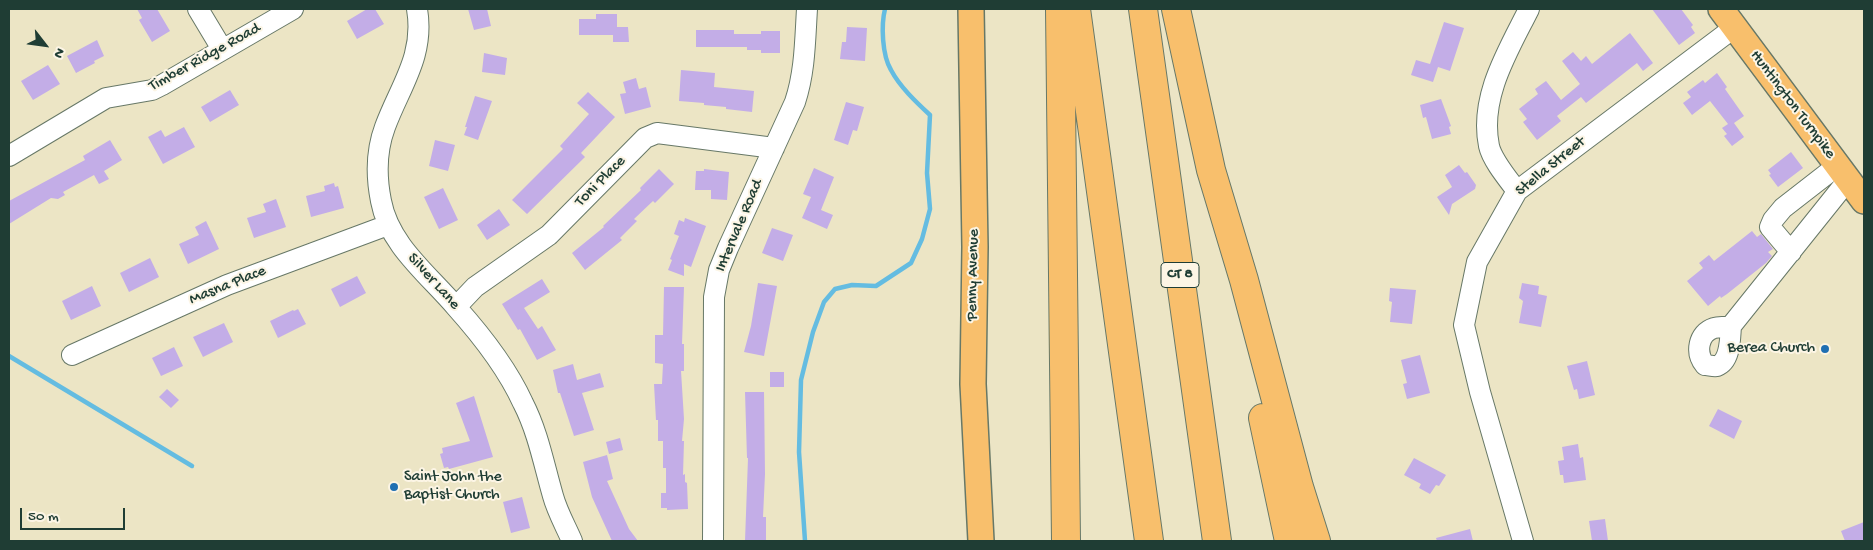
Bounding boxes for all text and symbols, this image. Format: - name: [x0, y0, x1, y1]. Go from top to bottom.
- street label: Timber Ridge Road: [146, 19, 264, 97]
- north arrow: [20, 20, 70, 70]
- text: N: [49, 45, 68, 61]
- street label: Huntington Turnpike: [1745, 47, 1839, 163]
- street label: Stella Street: [1512, 133, 1590, 201]
- street label: Toni Place: [571, 152, 631, 212]
- street label: Intervale Road: [712, 177, 768, 275]
- street label: Penny Avenue: [964, 229, 984, 321]
- street label: Silver Lane: [403, 250, 463, 314]
- street label: Masna Place: [187, 262, 269, 310]
- road number: CT 8: [1161, 262, 1199, 288]
- place label: Berea Church: [1728, 339, 1815, 359]
- marker: Berea Church: [1819, 343, 1831, 355]
- place label: Saint John the Baptist Church: [404, 468, 502, 506]
- marker: Saint John the Baptist Church: [388, 481, 400, 493]
- scale bar: [22, 498, 128, 530]
- text: 50 m: [28, 508, 59, 526]

